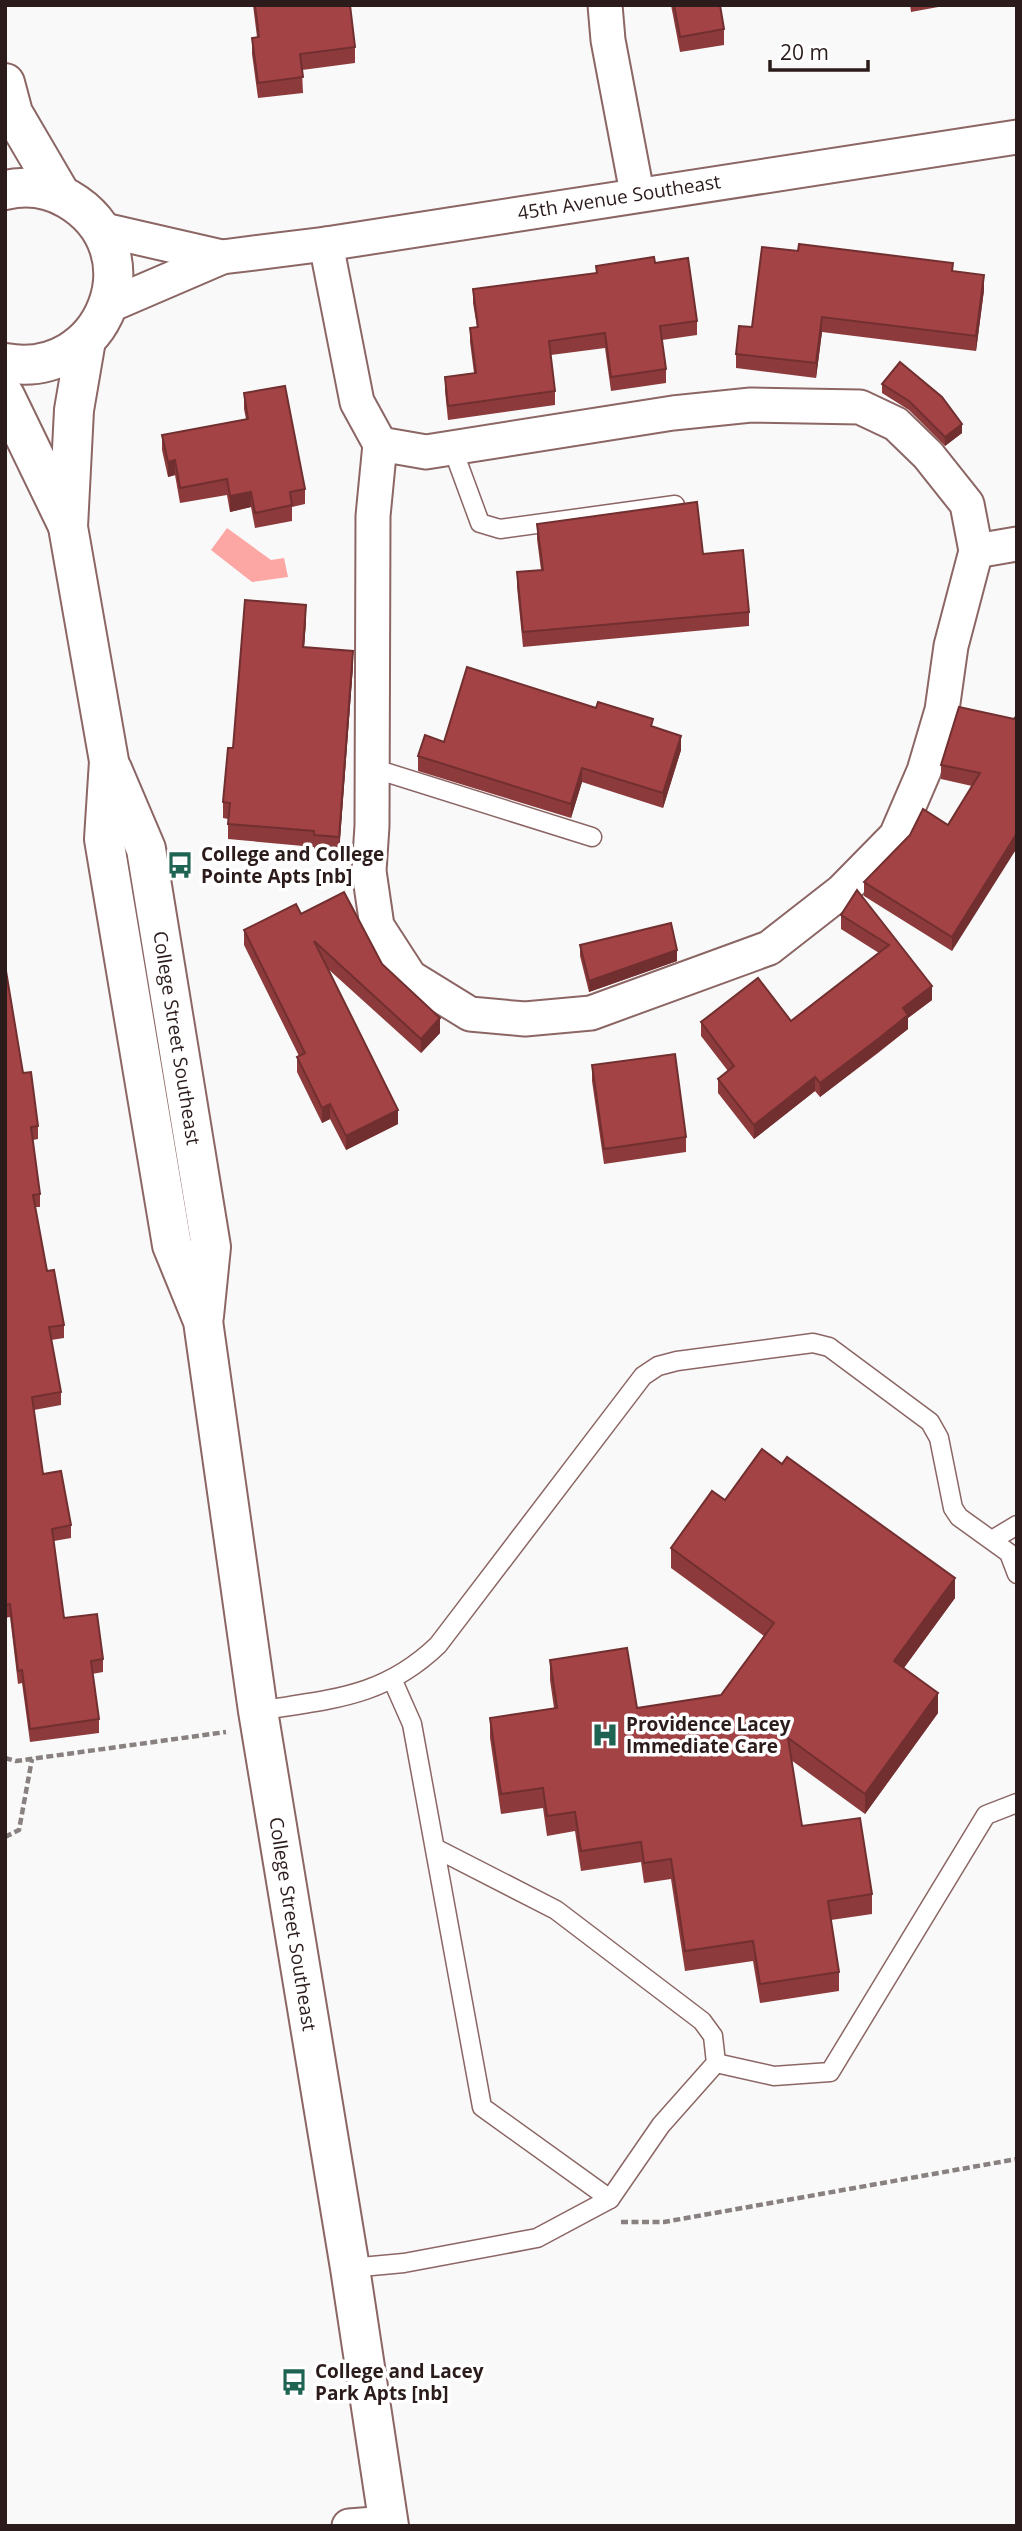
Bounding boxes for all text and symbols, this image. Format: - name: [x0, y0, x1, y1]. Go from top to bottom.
- scale bar: [770, 28, 868, 72]
- text: 20 m: [780, 38, 829, 66]
- street label: 45th Avenue Southeast: [516, 168, 723, 226]
- place label: College and College Pointe Apts [nb]: [201, 841, 384, 889]
- bus stop icon: College and College Pointe Apts [nb]: [165, 850, 195, 880]
- street label: College Street Southeast: [147, 929, 207, 1147]
- place label: Providence Lacey Immediate Care: [626, 1711, 791, 1759]
- hospital icon: Providence Lacey Immediate Care: [590, 1720, 620, 1750]
- street label: College Street Southeast: [263, 1815, 323, 2033]
- place label: College and Lacey Park Apts [nb]: [315, 2358, 484, 2406]
- bus stop icon: College and Lacey Park Apts [nb]: [279, 2367, 309, 2397]

